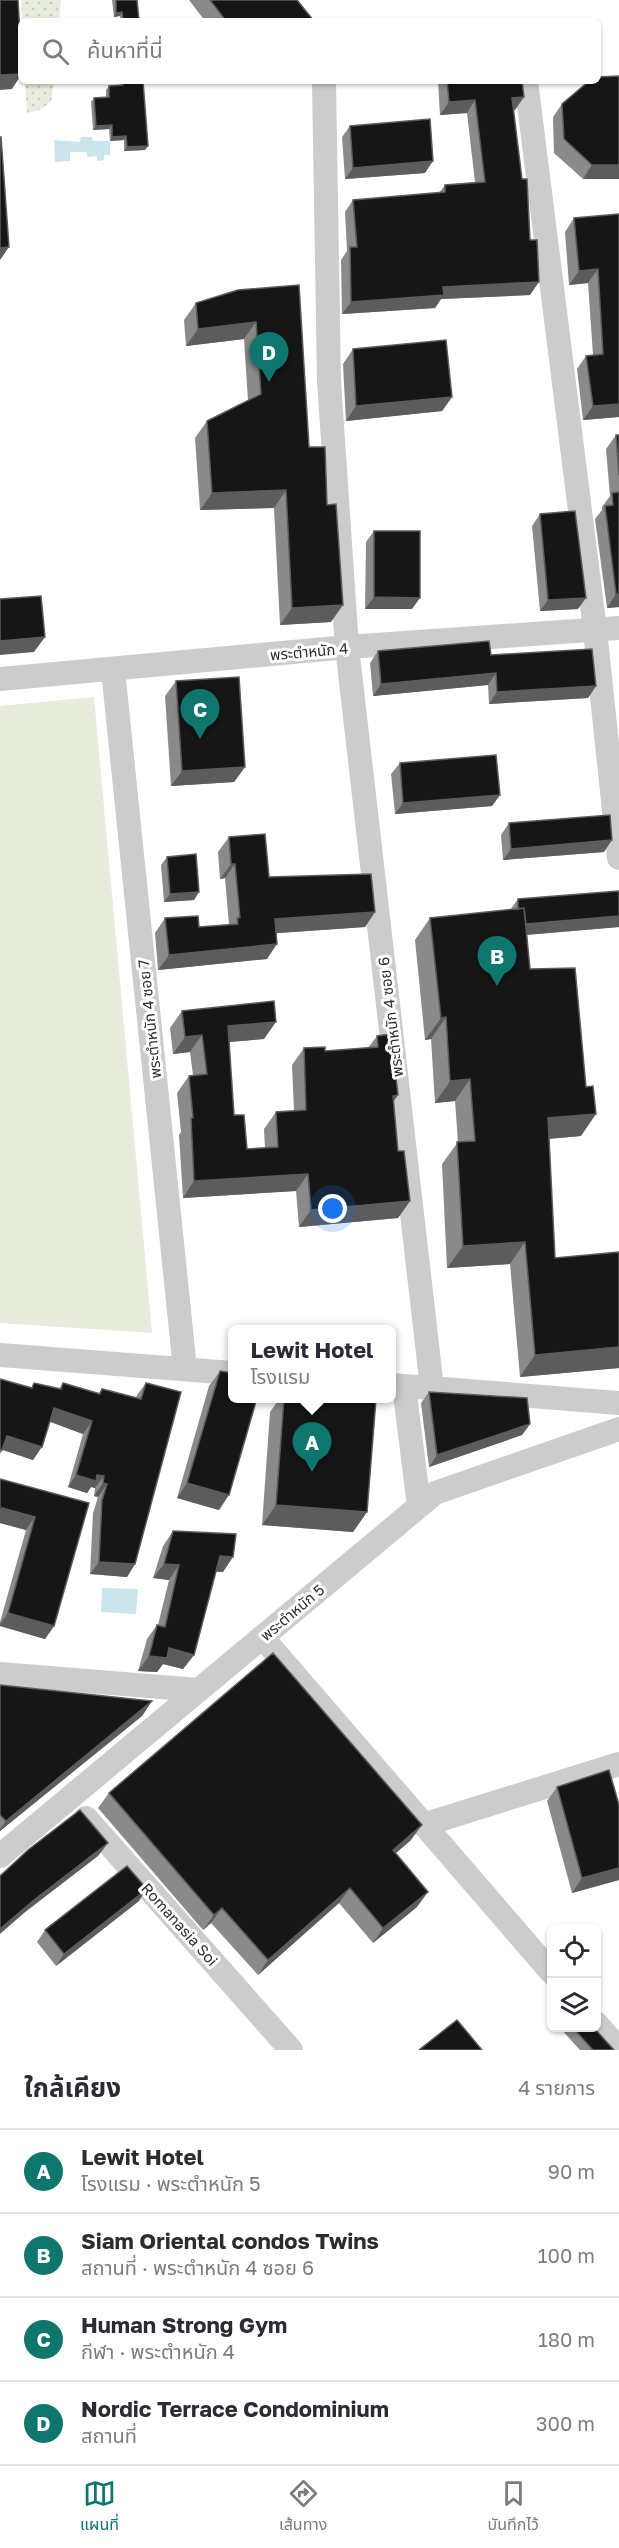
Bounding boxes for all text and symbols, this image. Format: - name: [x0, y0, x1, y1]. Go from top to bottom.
- search box: [18, 18, 601, 84]
- icon: search: [39, 35, 72, 68]
- text: ค้นหาที่นี่: [87, 36, 163, 63]
- pin: D: [250, 332, 288, 382]
- street label: พระตำหนัก 4: [269, 639, 349, 663]
- pin: C: [180, 690, 220, 739]
- pin: B: [478, 936, 516, 986]
- street label: พระตำหนัก 4 ซอย 6: [374, 956, 406, 1078]
- street label: พระตำหนัก 4 ซอย 7: [134, 959, 164, 1079]
- your location: [318, 1194, 347, 1223]
- popup: [228, 1325, 396, 1403]
- text: Lewit Hotel: [251, 1336, 373, 1363]
- text: โรงแรม: [251, 1364, 310, 1388]
- pin: A: [292, 1422, 332, 1472]
- street label: พระตำหนัก 5: [256, 1580, 328, 1644]
- street label: Romanasia Soi: [138, 1879, 222, 1969]
- map controls: [547, 1924, 601, 2032]
- button: locate: [547, 1924, 601, 1978]
- button: layers: [547, 1978, 601, 2032]
- text: ใกล้เคียง: [24, 2072, 121, 2103]
- text: 4 รายการ: [518, 2075, 595, 2099]
- text: Lewit Hotel: [81, 2143, 204, 2170]
- text: A: [36, 2159, 51, 2183]
- text: 90 m: [548, 2159, 595, 2183]
- text: โรงแรม · พระตำหนัก 5: [81, 2171, 261, 2195]
- text: Siam Oriental condos Twins: [81, 2227, 379, 2254]
- text: B: [36, 2243, 51, 2267]
- text: 100 m: [538, 2243, 595, 2267]
- text: สถานที่ · พระตำหนัก 4 ซอย 6: [81, 2255, 314, 2279]
- text: Human Strong Gym: [81, 2311, 287, 2338]
- text: C: [36, 2327, 51, 2351]
- text: 180 m: [538, 2327, 595, 2351]
- text: กีฬา · พระตำหนัก 4: [81, 2339, 235, 2363]
- text: Nordic Terrace Condominium: [81, 2395, 389, 2422]
- text: D: [36, 2411, 51, 2435]
- text: 300 m: [536, 2411, 595, 2435]
- text: สถานที่: [81, 2423, 137, 2447]
- tab: แผนที่: [80, 2477, 119, 2537]
- tab: เส้นทาง: [279, 2477, 327, 2537]
- tab: บันทึกไว้: [488, 2477, 539, 2537]

